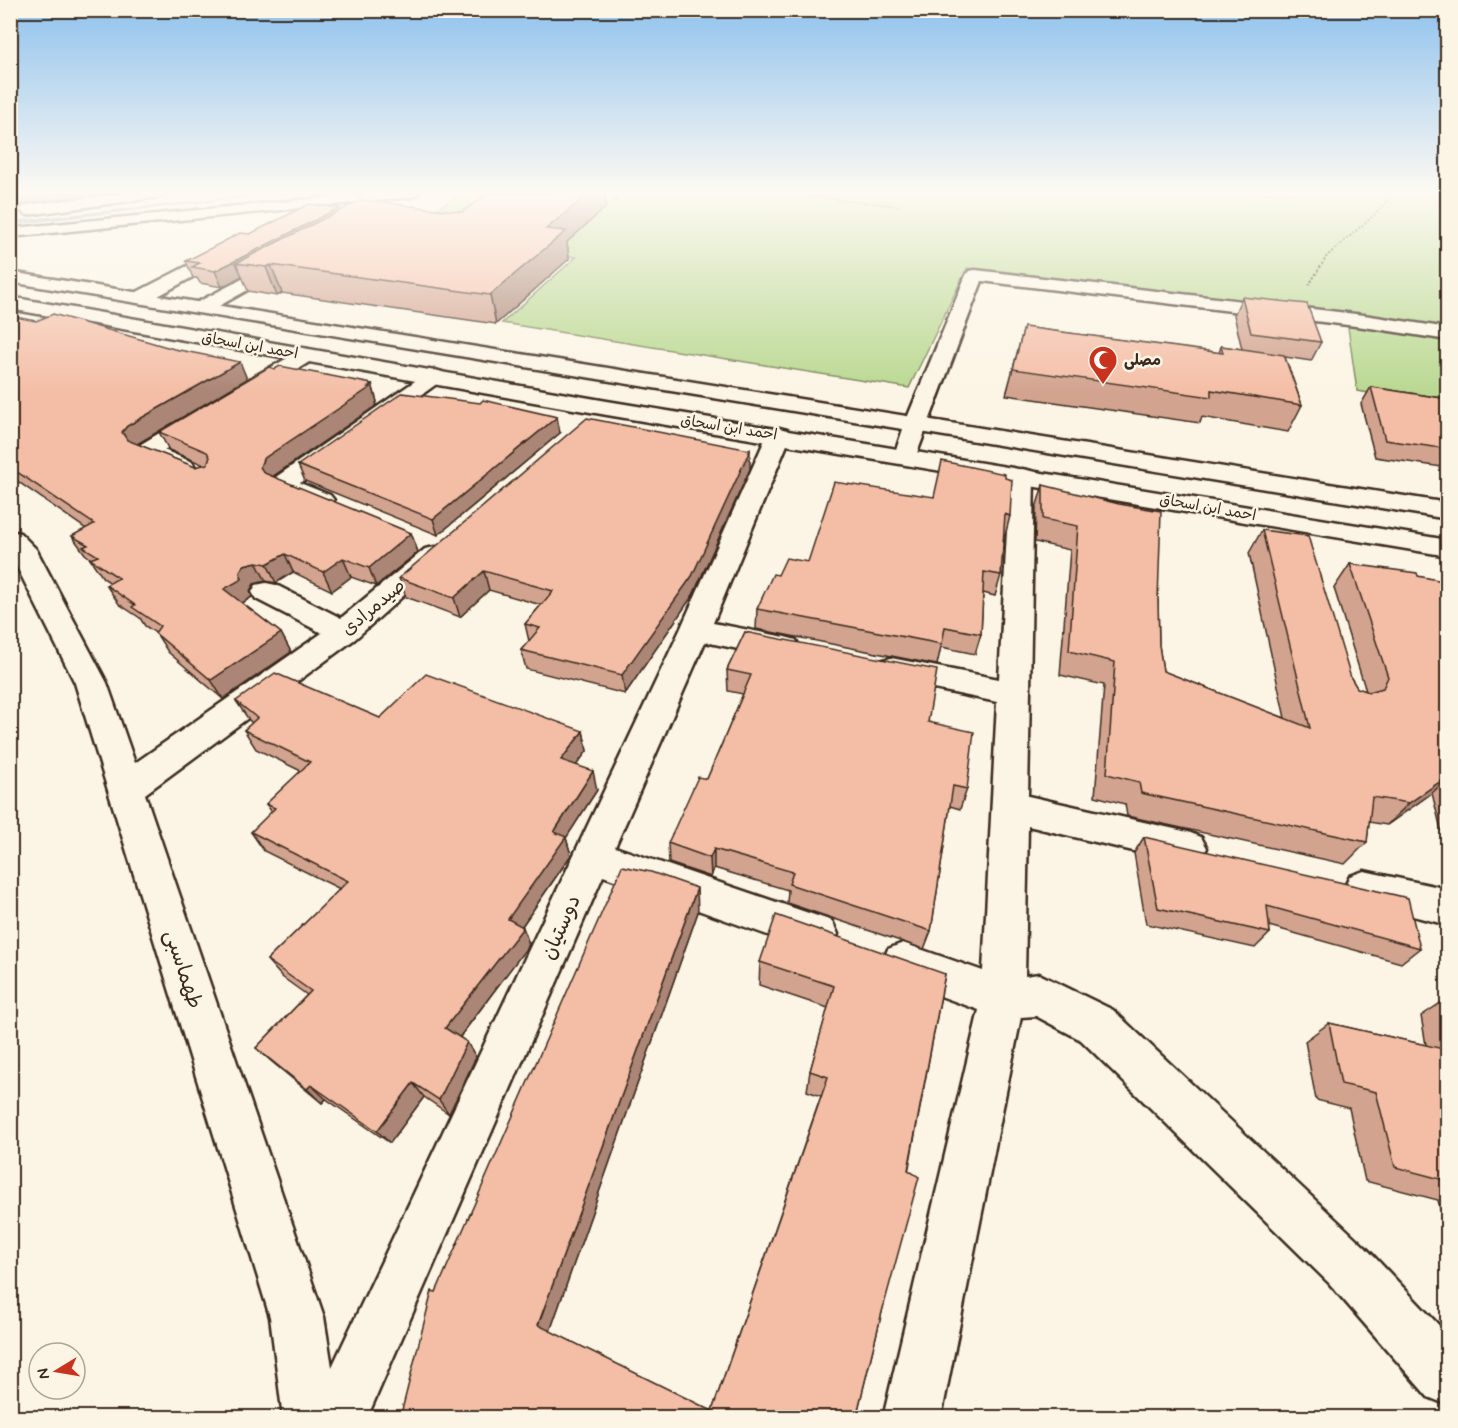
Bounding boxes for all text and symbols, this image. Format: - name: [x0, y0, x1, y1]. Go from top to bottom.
- street label: احمد ابن اسحاق: [200, 328, 300, 364]
- mosque icon: مصلی: [1087, 344, 1119, 386]
- place label: مصلی: [1124, 351, 1161, 371]
- street label: احمد ابن اسحاق: [679, 410, 779, 446]
- street label: احمد ابن اسحاق: [1158, 490, 1258, 526]
- street label: صیدمرادی: [337, 574, 410, 641]
- street label: دوستیان: [534, 891, 588, 964]
- street label: طهماسبی: [157, 926, 209, 1012]
- north arrow: [27, 1341, 87, 1401]
- text: N: [32, 1366, 55, 1381]

